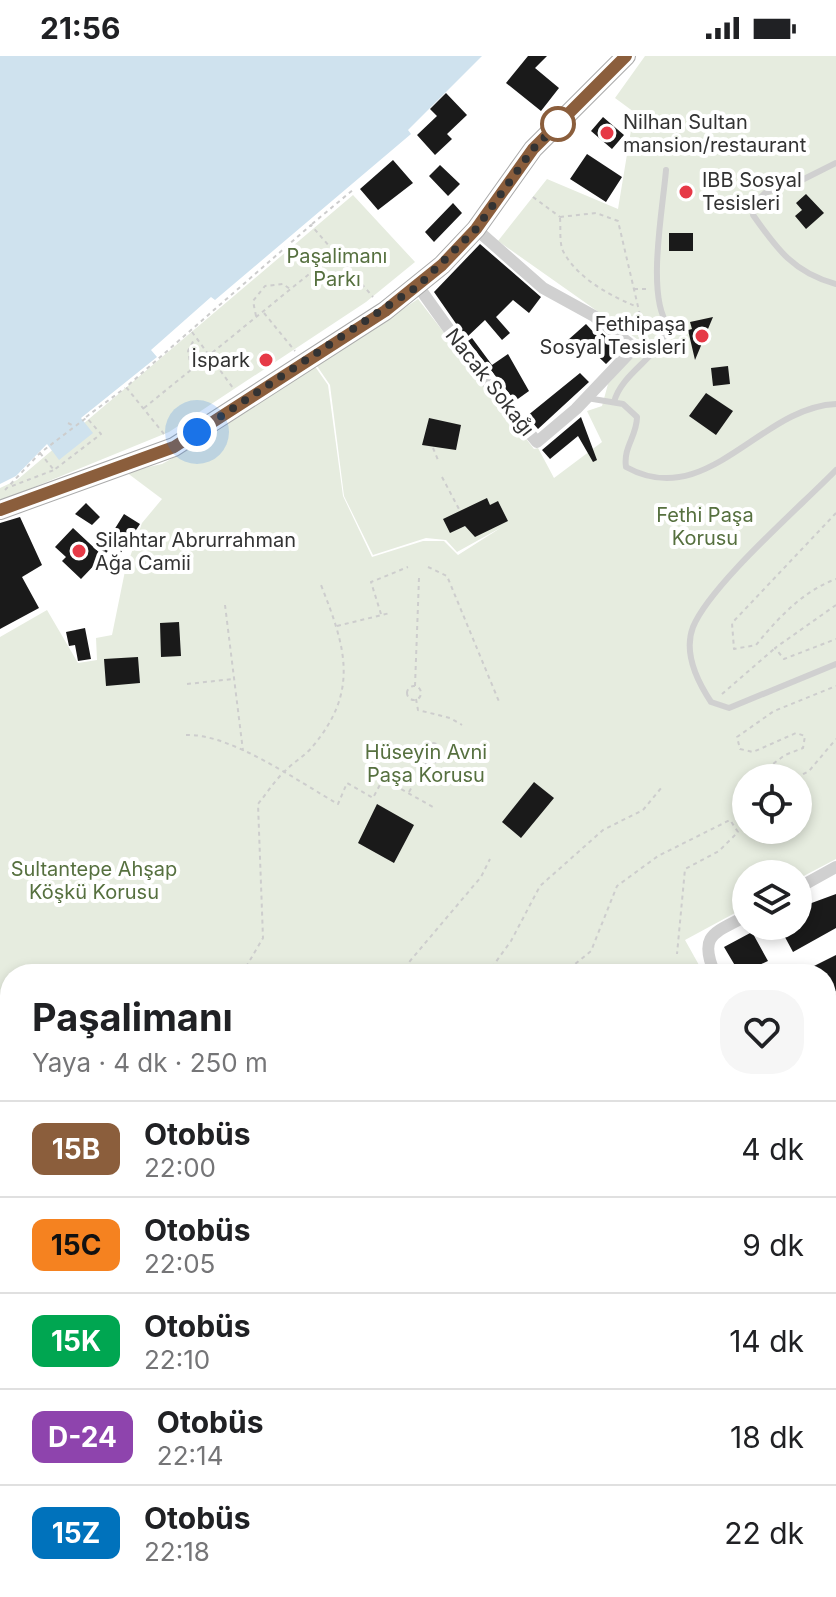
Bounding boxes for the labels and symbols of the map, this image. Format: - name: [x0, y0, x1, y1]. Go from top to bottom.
- unlabelled marker: [541, 107, 575, 141]
- place label: Nilhan Sultan mansion/restaurant: [623, 110, 807, 157]
- marker: Nilhan Sultan mansion/restaurant: [598, 124, 616, 142]
- place label: IBB Sosyal Tesisleri: [702, 168, 802, 215]
- marker: IBB Sosyal Tesisleri: [677, 183, 695, 201]
- park label: Paşalimanı Parkı: [287, 244, 387, 291]
- place label: Fethipaşa Sosyal Tesisleri: [540, 312, 686, 359]
- street label: Nacak Sokağı: [441, 323, 539, 441]
- marker: Fethipaşa Sosyal Tesisleri: [693, 327, 711, 345]
- place label: İspark: [192, 347, 250, 372]
- marker: İspark: [257, 351, 275, 369]
- your location: [177, 412, 217, 452]
- park label: Fethi Paşa Korusu: [656, 503, 754, 550]
- place label: Silahtar Abrurrahman Ağa Camii: [95, 528, 296, 575]
- marker: Silahtar Abrurrahman Ağa Camii: [70, 542, 88, 560]
- park label: Hüseyin Avni Paşa Korusu: [365, 740, 487, 787]
- park label: Sultantepe Ahşap Köşkü Korusu: [11, 857, 177, 904]

